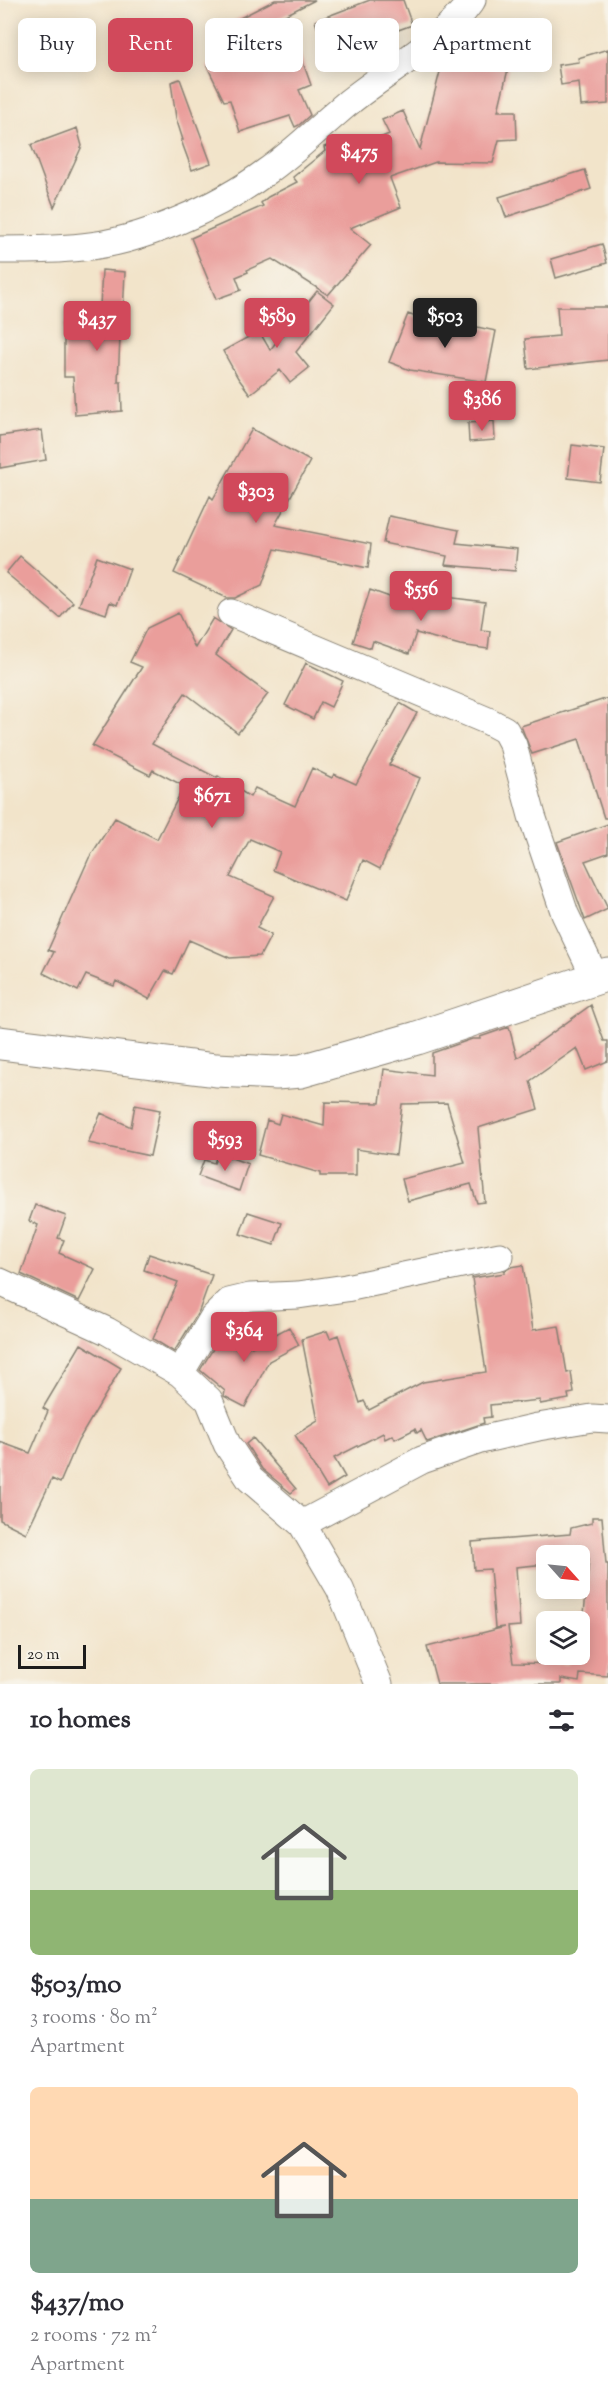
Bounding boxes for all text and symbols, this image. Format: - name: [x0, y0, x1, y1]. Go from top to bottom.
- chip: Buy: [18, 18, 96, 72]
- chip: Rent: [108, 18, 193, 72]
- chip: Filters: [205, 18, 303, 72]
- chip: New: [315, 18, 399, 72]
- chip: Apartment: [411, 18, 552, 72]
- pin: $475: [323, 134, 395, 185]
- text: $475: [340, 139, 378, 168]
- pin: $589: [241, 298, 313, 349]
- pin: $503: [409, 298, 481, 349]
- pin: $437: [61, 301, 133, 352]
- text: $589: [258, 303, 296, 332]
- text: $503: [427, 303, 463, 332]
- text: $437: [78, 306, 116, 335]
- pin: $386: [446, 381, 518, 432]
- text: $386: [463, 386, 501, 415]
- pin: $303: [220, 473, 292, 524]
- text: $303: [237, 478, 275, 507]
- pin: $556: [385, 571, 457, 622]
- text: $556: [404, 576, 438, 605]
- pin: $671: [176, 778, 248, 829]
- text: $671: [193, 783, 231, 812]
- pin: $593: [189, 1121, 261, 1172]
- text: $593: [207, 1126, 243, 1155]
- pin: $364: [208, 1312, 280, 1363]
- text: $364: [225, 1317, 263, 1346]
- north arrow: [536, 1545, 590, 1599]
- map controls: [536, 1545, 590, 1665]
- button: layers: [536, 1611, 590, 1665]
- scale bar: [18, 1642, 86, 1670]
- text: 20 m: [27, 1644, 60, 1667]
- text: 10 homes: [30, 1702, 131, 1739]
- icon: filters: [545, 1704, 578, 1737]
- icon: home: [250, 1808, 358, 1916]
- text: $503/mo: [30, 1967, 122, 2004]
- text: 3 rooms · 80 m²: [30, 2004, 158, 2033]
- text: Apartment: [30, 2033, 125, 2062]
- icon: home: [250, 2126, 358, 2234]
- text: $437/mo: [30, 2285, 124, 2322]
- text: 2 rooms · 72 m²: [30, 2322, 158, 2351]
- text: Apartment: [30, 2351, 125, 2380]

